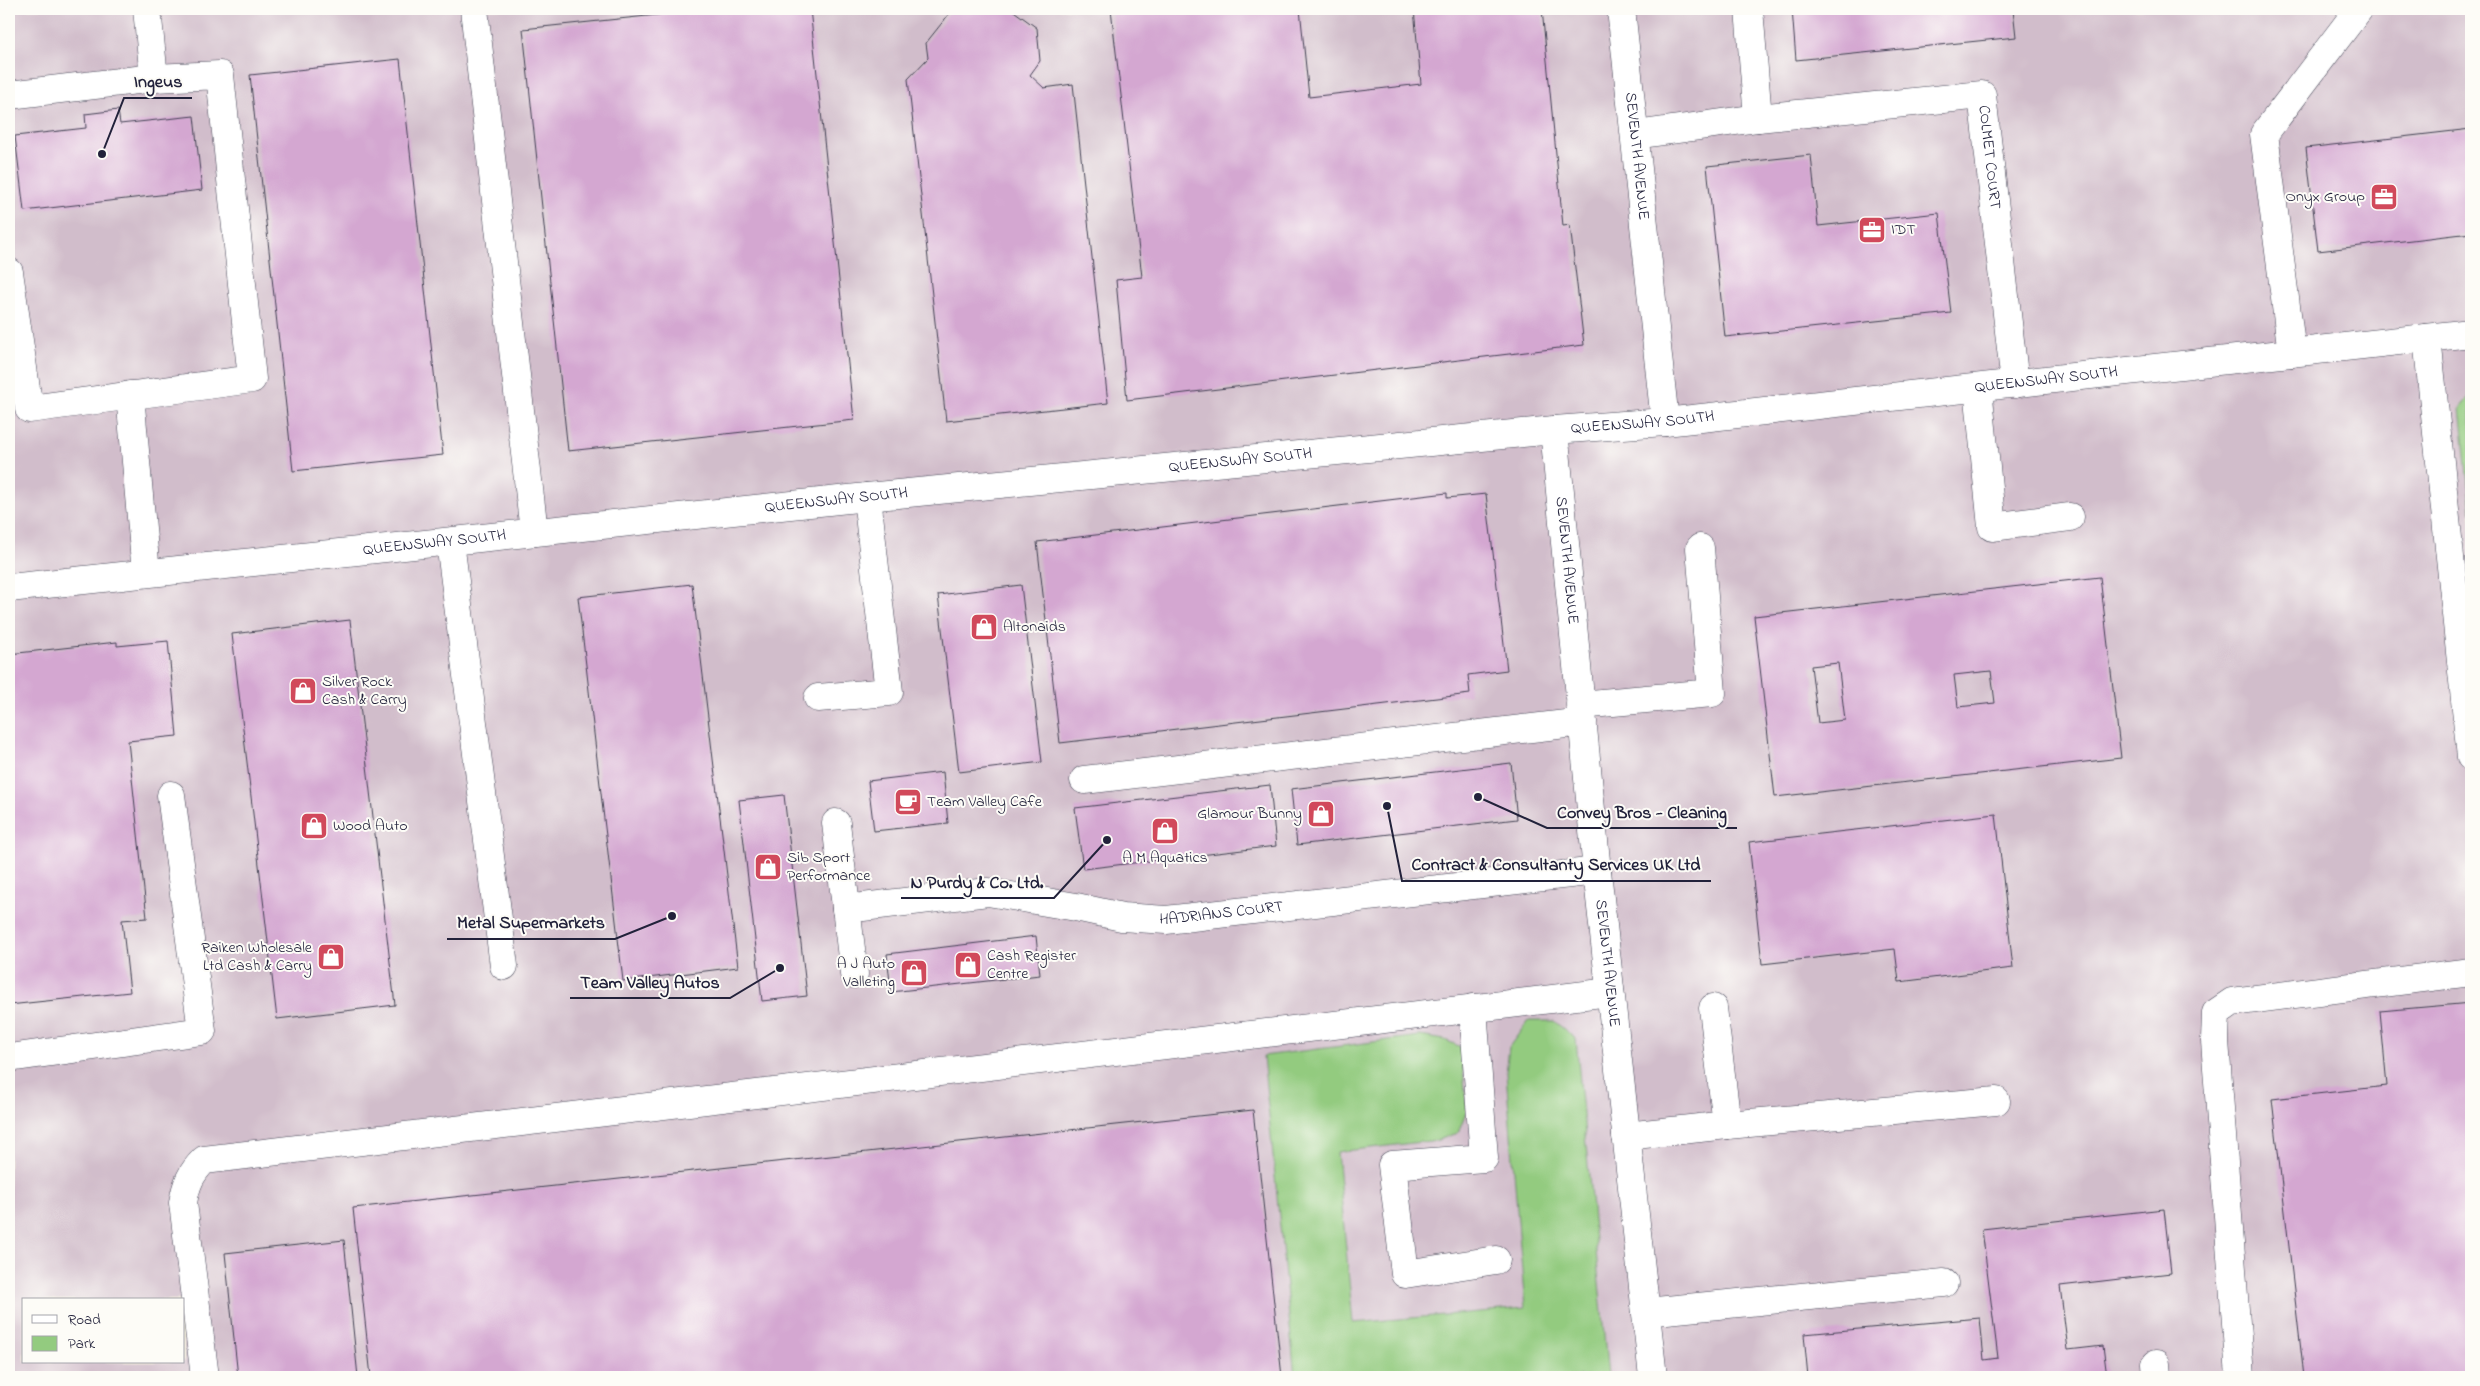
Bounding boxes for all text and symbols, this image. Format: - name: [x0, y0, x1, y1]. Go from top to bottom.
- callout: Ingeus: [124, 65, 192, 98]
- text: Ingeus: [134, 70, 182, 97]
- street label: SEVENTH AVENUE: [1618, 91, 1655, 221]
- street label: COLMET COURT: [1971, 104, 2007, 210]
- office icon: Onyx Group: [2369, 182, 2399, 212]
- place label: Onyx Group: [2285, 185, 2365, 209]
- office icon: IDT: [1857, 215, 1887, 245]
- place label: IDT: [1891, 218, 1916, 242]
- street label: QUEENSWAY SOUTH: [1973, 360, 2119, 400]
- street label: QUEENSWAY SOUTH: [1570, 405, 1716, 441]
- street label: QUEENSWAY SOUTH: [1168, 442, 1313, 480]
- street label: QUEENSWAY SOUTH: [764, 481, 909, 520]
- street label: SEVENTH AVENUE: [1549, 495, 1585, 625]
- street label: QUEENSWAY SOUTH: [362, 523, 507, 562]
- shop icon: Altonaids: [969, 612, 999, 642]
- place label: Altonaids: [1003, 615, 1066, 639]
- place label: Silver Rock Cash & Carry: [322, 670, 407, 712]
- shop icon: Silver Rock Cash & Carry: [288, 676, 318, 706]
- cafe icon: Team Valley Cafe: [893, 787, 923, 817]
- place label: Team Valley Cafe: [927, 790, 1043, 814]
- callout: Convey Bros - Cleaning: [1547, 795, 1737, 828]
- shop icon: Glamour Bunny: [1306, 799, 1336, 829]
- text: Convey Bros - Cleaning: [1557, 801, 1727, 828]
- place label: Glamour Bunny: [1197, 802, 1302, 826]
- shop icon: Wood Auto: [299, 811, 329, 841]
- place label: Wood Auto: [333, 814, 408, 838]
- shop icon: A M Aquatics: [1150, 816, 1180, 846]
- place label: Sib Sport Performance: [787, 846, 871, 888]
- place label: A M Aquatics: [1122, 846, 1208, 870]
- callout: Contract & Consultanty Services UK Ltd: [1402, 848, 1711, 881]
- shop icon: Sib Sport Performance: [753, 852, 783, 882]
- text: Contract & Consultanty Services UK Ltd: [1411, 853, 1701, 880]
- callout: N Purdy & Co. Ltd.: [901, 865, 1054, 898]
- text: N Purdy & Co. Ltd.: [910, 871, 1044, 898]
- street label: HADRIANS COURT: [1158, 895, 1284, 932]
- street label: SEVENTH AVENUE: [1588, 898, 1626, 1028]
- callout: Metal Supermarkets: [447, 906, 615, 939]
- text: Metal Supermarkets: [457, 911, 605, 937]
- place label: Raiken Wholesale Ltd Cash & Carry: [201, 936, 313, 978]
- shop icon: Raiken Wholesale Ltd Cash & Carry: [316, 942, 346, 972]
- place label: Cash Register Centre: [987, 944, 1076, 986]
- shop icon: Cash Register Centre: [953, 950, 983, 980]
- place label: A J Auto Valleting: [837, 952, 895, 994]
- shop icon: A J Auto Valleting: [899, 958, 929, 988]
- callout: Team Valley Autos: [570, 965, 730, 998]
- text: Team Valley Autos: [580, 971, 720, 998]
- legend: [22, 1298, 185, 1364]
- text: Road: [68, 1309, 101, 1331]
- text: Park: [68, 1333, 96, 1355]

